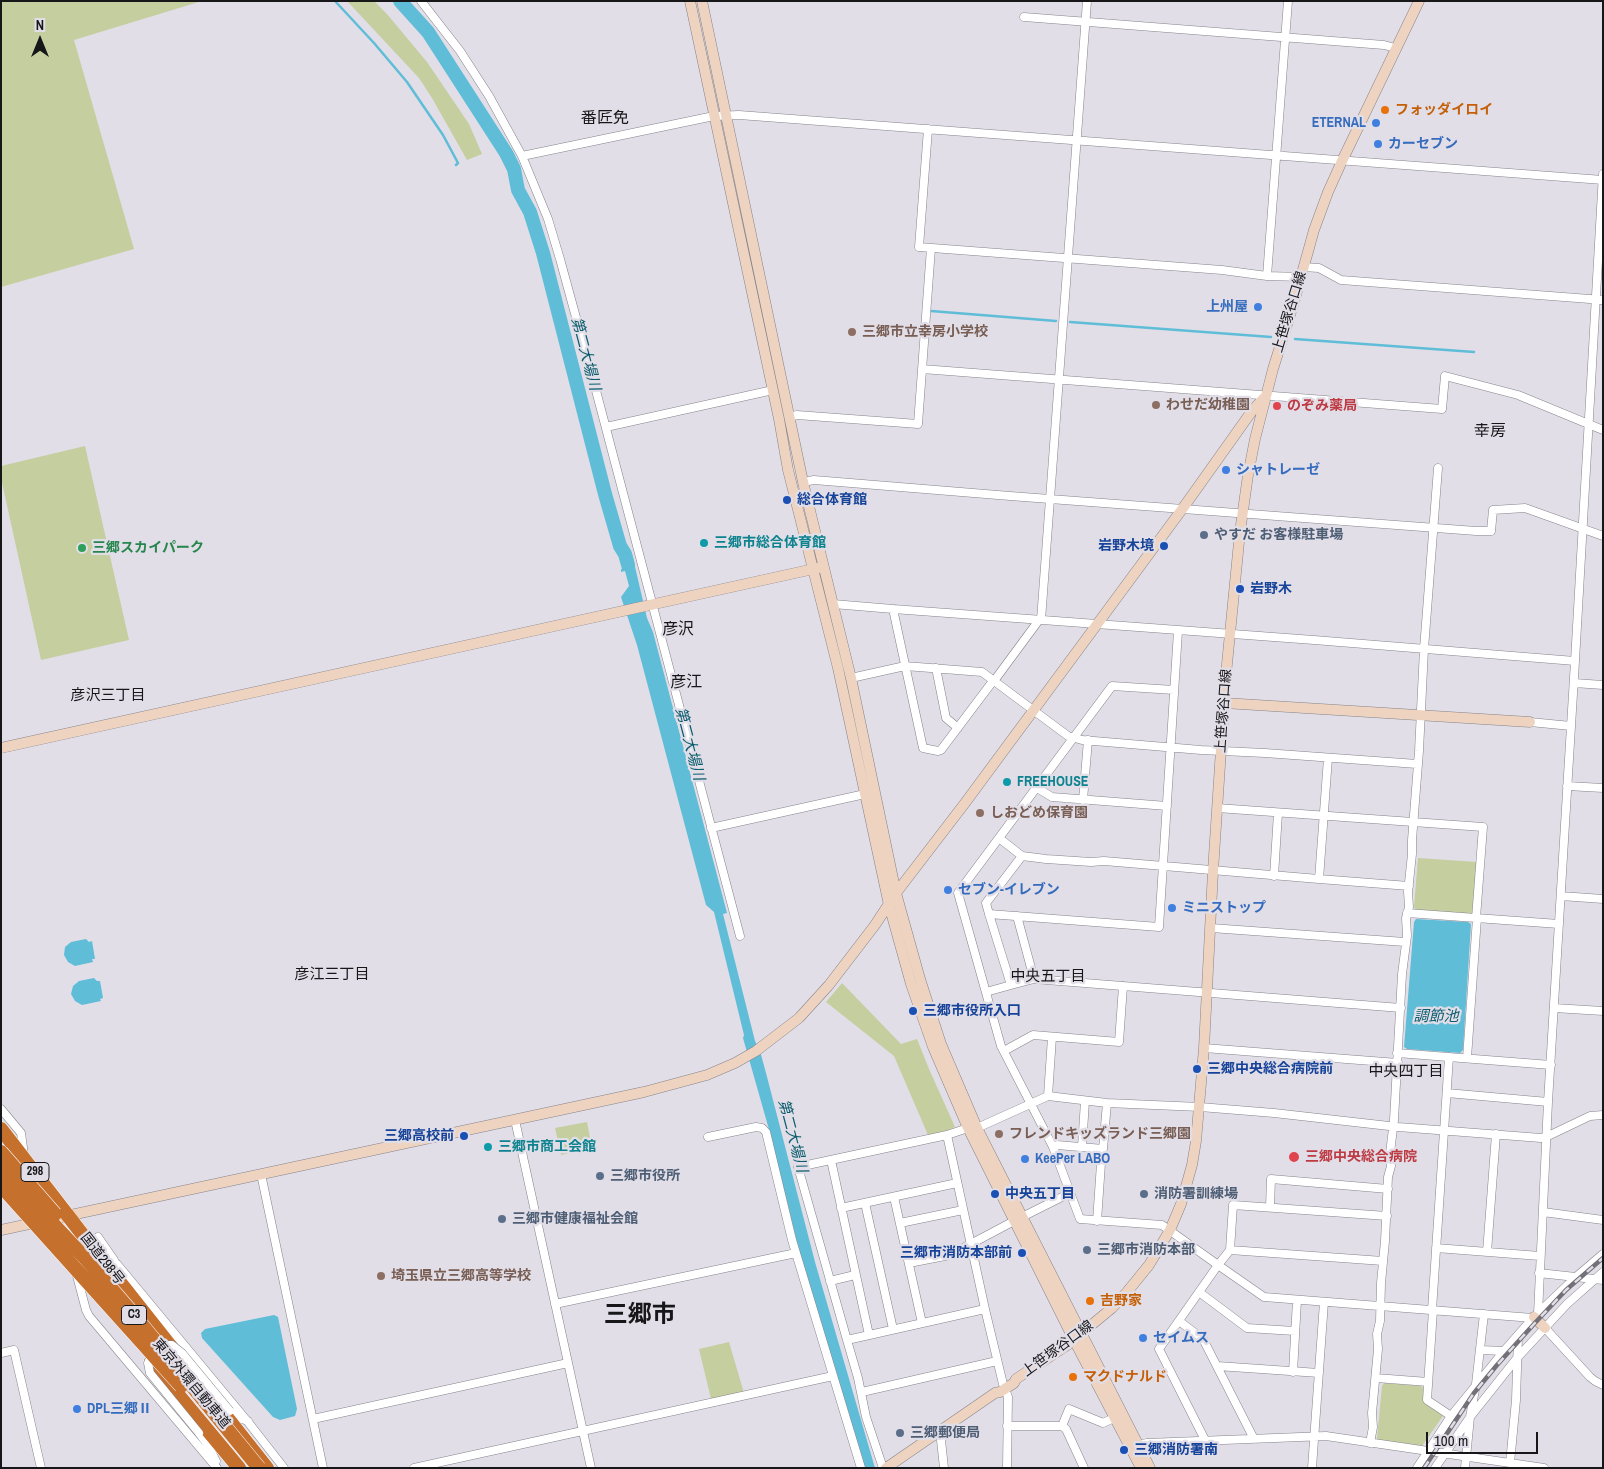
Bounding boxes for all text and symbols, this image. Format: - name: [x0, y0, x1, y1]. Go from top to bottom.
- north arrow: [15, 15, 65, 65]
- text: N: [36, 16, 44, 34]
- place label: フォッダイロイ: [1395, 102, 1493, 118]
- marker: フォッダイロイ: [1379, 104, 1391, 116]
- district label: 番匠免: [581, 109, 629, 129]
- place label: ETERNAL: [1312, 115, 1366, 131]
- marker: ETERNAL: [1370, 117, 1382, 129]
- place label: カーセブン: [1388, 136, 1458, 152]
- marker: カーセブン: [1372, 138, 1384, 150]
- street label: 上笹塚谷口線: [1270, 269, 1310, 355]
- place label: 上州屋: [1206, 299, 1248, 315]
- marker: 上州屋: [1252, 301, 1264, 313]
- water label: 第二大場川: [567, 315, 603, 393]
- place label: 三郷市立幸房小学校: [862, 324, 988, 340]
- marker: 三郷市立幸房小学校: [846, 326, 858, 338]
- place label: わせだ幼稚園: [1166, 397, 1250, 413]
- place label: のぞみ薬局: [1287, 398, 1357, 414]
- marker: わせだ幼稚園: [1150, 399, 1162, 411]
- marker: のぞみ薬局: [1271, 400, 1283, 412]
- district label: 幸房: [1474, 422, 1506, 442]
- place label: シャトレーゼ: [1236, 462, 1320, 478]
- marker: シャトレーゼ: [1220, 464, 1232, 476]
- place label: 総合体育館: [797, 492, 867, 508]
- marker: 総合体育館: [781, 494, 793, 506]
- place label: やすだ お客様駐車場: [1214, 527, 1343, 543]
- marker: やすだ お客様駐車場: [1198, 529, 1210, 541]
- place label: 三郷市総合体育館: [714, 535, 826, 551]
- marker: 三郷市総合体育館: [698, 537, 710, 549]
- place label: 岩野木境: [1098, 538, 1154, 554]
- place label: 三郷スカイパーク: [92, 540, 204, 556]
- marker: 岩野木境: [1158, 540, 1170, 552]
- marker: 三郷スカイパーク: [76, 542, 88, 554]
- place label: 岩野木: [1250, 581, 1292, 597]
- marker: 岩野木: [1234, 583, 1246, 595]
- district label: 彦沢: [662, 620, 694, 640]
- street label: 上笹塚谷口線: [1213, 669, 1235, 753]
- district label: 彦江: [670, 673, 702, 693]
- district label: 彦沢三丁目: [71, 687, 145, 705]
- water label: 第二大場川: [671, 705, 707, 783]
- place label: FREEHOUSE: [1017, 774, 1088, 790]
- marker: FREEHOUSE: [1001, 776, 1013, 788]
- place label: しおどめ保育園: [990, 805, 1088, 821]
- marker: しおどめ保育園: [974, 807, 986, 819]
- place label: セブン-イレブン: [958, 882, 1060, 898]
- marker: セブン-イレブン: [942, 884, 954, 896]
- place label: ミニストップ: [1182, 900, 1266, 916]
- marker: ミニストップ: [1166, 902, 1178, 914]
- district label: 彦江三丁目: [295, 966, 369, 984]
- district label: 中央五丁目: [1011, 968, 1085, 986]
- place label: 三郷市役所入口: [923, 1003, 1021, 1019]
- marker: 三郷市役所入口: [907, 1005, 919, 1017]
- water label: 調節池: [1414, 1008, 1458, 1026]
- place label: 三郷中央総合病院前: [1207, 1061, 1333, 1077]
- marker: 三郷中央総合病院前: [1191, 1063, 1203, 1075]
- district label: 中央四丁目: [1369, 1063, 1443, 1081]
- water label: 第二大場川: [774, 1097, 810, 1175]
- place label: フレンドキッズランド三郷園: [1009, 1126, 1191, 1142]
- place label: 三郷高校前: [384, 1128, 454, 1144]
- marker: フレンドキッズランド三郷園: [993, 1128, 1005, 1140]
- marker: 三郷高校前: [458, 1130, 470, 1142]
- place label: 三郷市商工会館: [498, 1139, 596, 1155]
- marker: 三郷市商工会館: [482, 1141, 494, 1153]
- place label: 三郷中央総合病院: [1305, 1149, 1417, 1165]
- marker: 三郷中央総合病院: [1287, 1150, 1301, 1164]
- place label: KeePer LABO: [1035, 1151, 1110, 1167]
- marker: KeePer LABO: [1019, 1153, 1031, 1165]
- road number: 298: [21, 1162, 49, 1182]
- place label: 三郷市役所: [610, 1168, 680, 1184]
- marker: 三郷市役所: [594, 1170, 606, 1182]
- place label: 中央五丁目: [1005, 1186, 1075, 1202]
- place label: 消防署訓練場: [1154, 1186, 1238, 1202]
- marker: 中央五丁目: [989, 1188, 1001, 1200]
- marker: 消防署訓練場: [1138, 1188, 1150, 1200]
- place label: 三郷市健康福祉会館: [512, 1211, 638, 1227]
- marker: 三郷市健康福祉会館: [496, 1213, 508, 1225]
- street label: 国道298号: [77, 1230, 127, 1288]
- place label: 三郷市消防本部: [1097, 1242, 1195, 1258]
- marker: 三郷市消防本部: [1081, 1244, 1093, 1256]
- place label: 三郷市消防本部前: [900, 1245, 1012, 1261]
- marker: 三郷市消防本部前: [1016, 1247, 1028, 1259]
- place label: 埼玉県立三郷高等学校: [391, 1268, 531, 1284]
- marker: 埼玉県立三郷高等学校: [375, 1270, 387, 1282]
- place label: 吉野家: [1100, 1293, 1142, 1309]
- marker: 吉野家: [1084, 1295, 1096, 1307]
- district label: 三郷市: [604, 1302, 676, 1330]
- road number: C3: [122, 1306, 146, 1324]
- street label: 上笹塚谷口線: [1019, 1318, 1097, 1380]
- place label: セイムス: [1153, 1330, 1209, 1346]
- marker: セイムス: [1137, 1332, 1149, 1344]
- street label: 東京外環自動車道: [149, 1336, 233, 1432]
- place label: マクドナルド: [1083, 1369, 1167, 1385]
- marker: マクドナルド: [1067, 1371, 1079, 1383]
- place label: DPL三郷Ⅱ: [87, 1401, 152, 1417]
- marker: DPL三郷Ⅱ: [71, 1403, 83, 1415]
- scale bar: [1429, 1422, 1542, 1454]
- place label: 三郷郵便局: [910, 1425, 980, 1441]
- marker: 三郷郵便局: [894, 1427, 906, 1439]
- text: 100 m: [1434, 1430, 1468, 1451]
- place label: 三郷消防署南: [1134, 1442, 1218, 1458]
- marker: 三郷消防署南: [1118, 1444, 1130, 1456]

